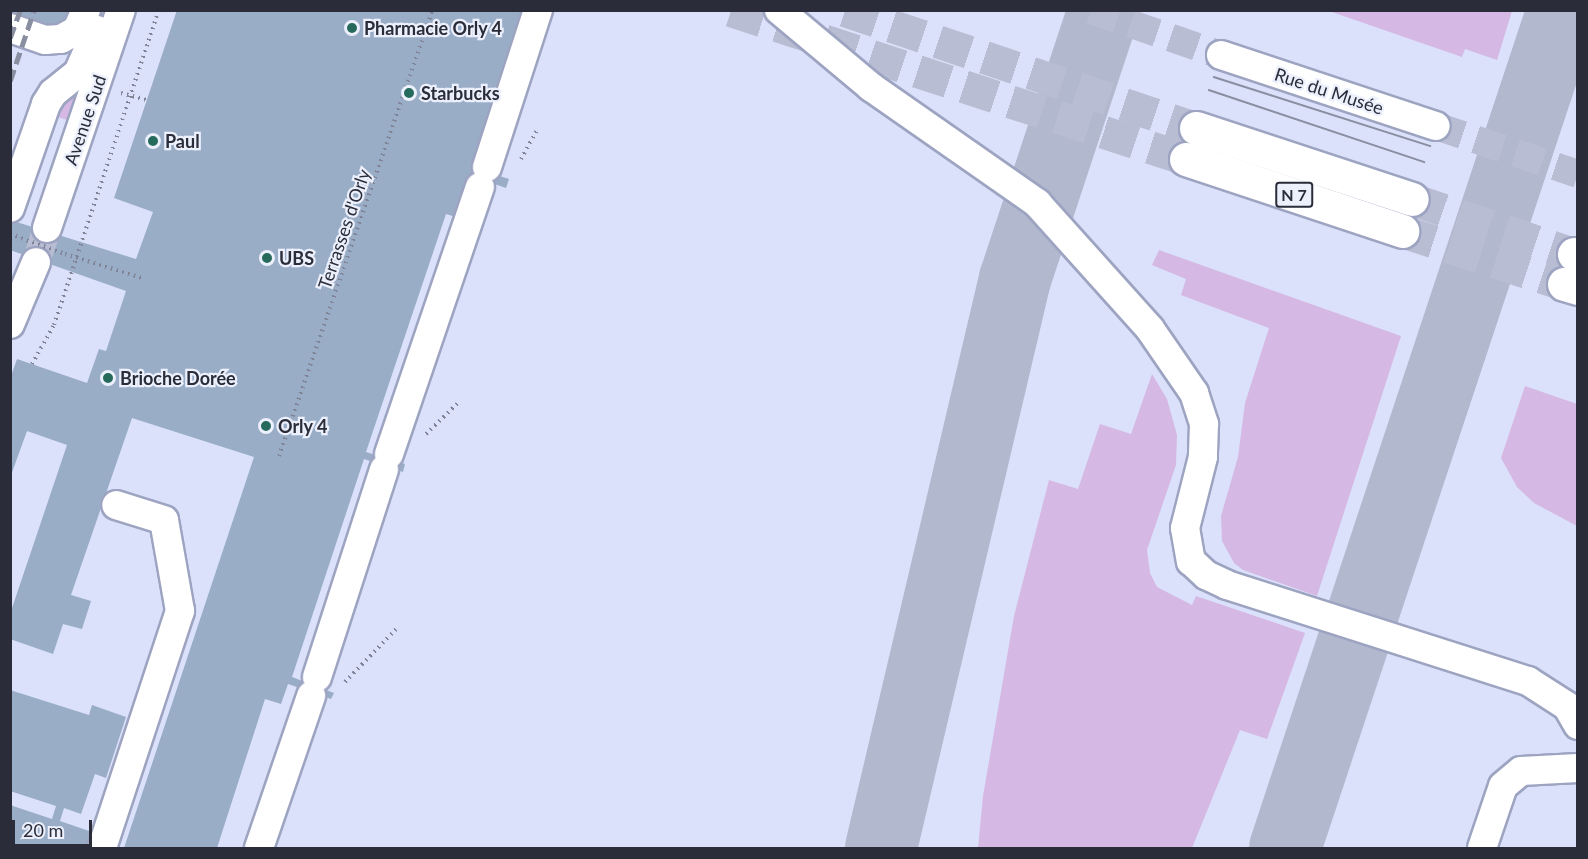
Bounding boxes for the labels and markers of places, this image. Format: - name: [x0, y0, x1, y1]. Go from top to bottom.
- place label: Pharmacie Orly 4: [364, 17, 502, 39]
- marker: Pharmacie Orly 4: [345, 21, 359, 35]
- place label: Starbucks: [421, 82, 500, 104]
- marker: Starbucks: [402, 86, 416, 100]
- place label: Paul: [165, 130, 200, 152]
- marker: Paul: [146, 134, 160, 148]
- place label: UBS: [279, 247, 314, 269]
- marker: UBS: [260, 251, 274, 265]
- place label: Brioche Dorée: [120, 367, 236, 389]
- marker: Brioche Dorée: [101, 371, 115, 385]
- place label: Orly 4: [278, 415, 328, 437]
- marker: Orly 4: [259, 419, 273, 433]

